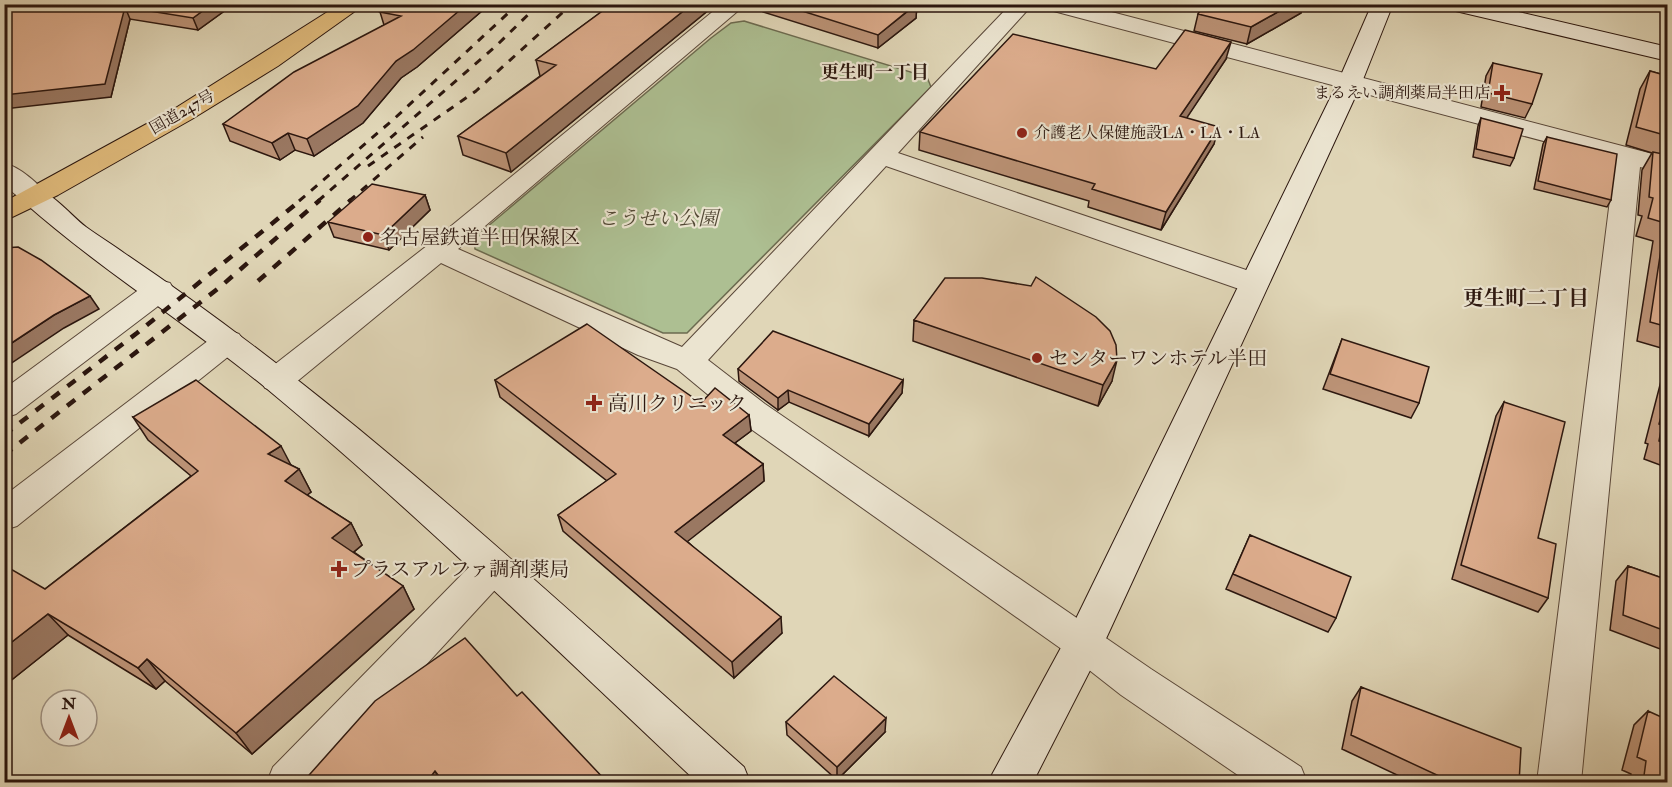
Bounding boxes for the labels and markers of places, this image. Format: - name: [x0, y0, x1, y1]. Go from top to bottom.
- place label: まるえい調剤薬局半田店: [1314, 83, 1490, 103]
- marker: まるえい調剤薬局半田店: [1495, 86, 1509, 100]
- place label: 介護老人保健施設LA・LA・LA: [1034, 123, 1260, 143]
- marker: 介護老人保健施設LA・LA・LA: [1015, 126, 1029, 140]
- place label: 名古屋鉄道半田保線区: [380, 225, 580, 250]
- marker: 名古屋鉄道半田保線区: [361, 230, 375, 244]
- place label: センターワンホテル半田: [1049, 346, 1267, 371]
- marker: センターワンホテル半田: [1030, 351, 1044, 365]
- place label: 高川クリニック: [608, 391, 747, 416]
- marker: 高川クリニック: [585, 394, 603, 412]
- place label: プラスアルファ調剤薬局: [351, 557, 569, 582]
- marker: プラスアルファ調剤薬局: [332, 562, 346, 576]

